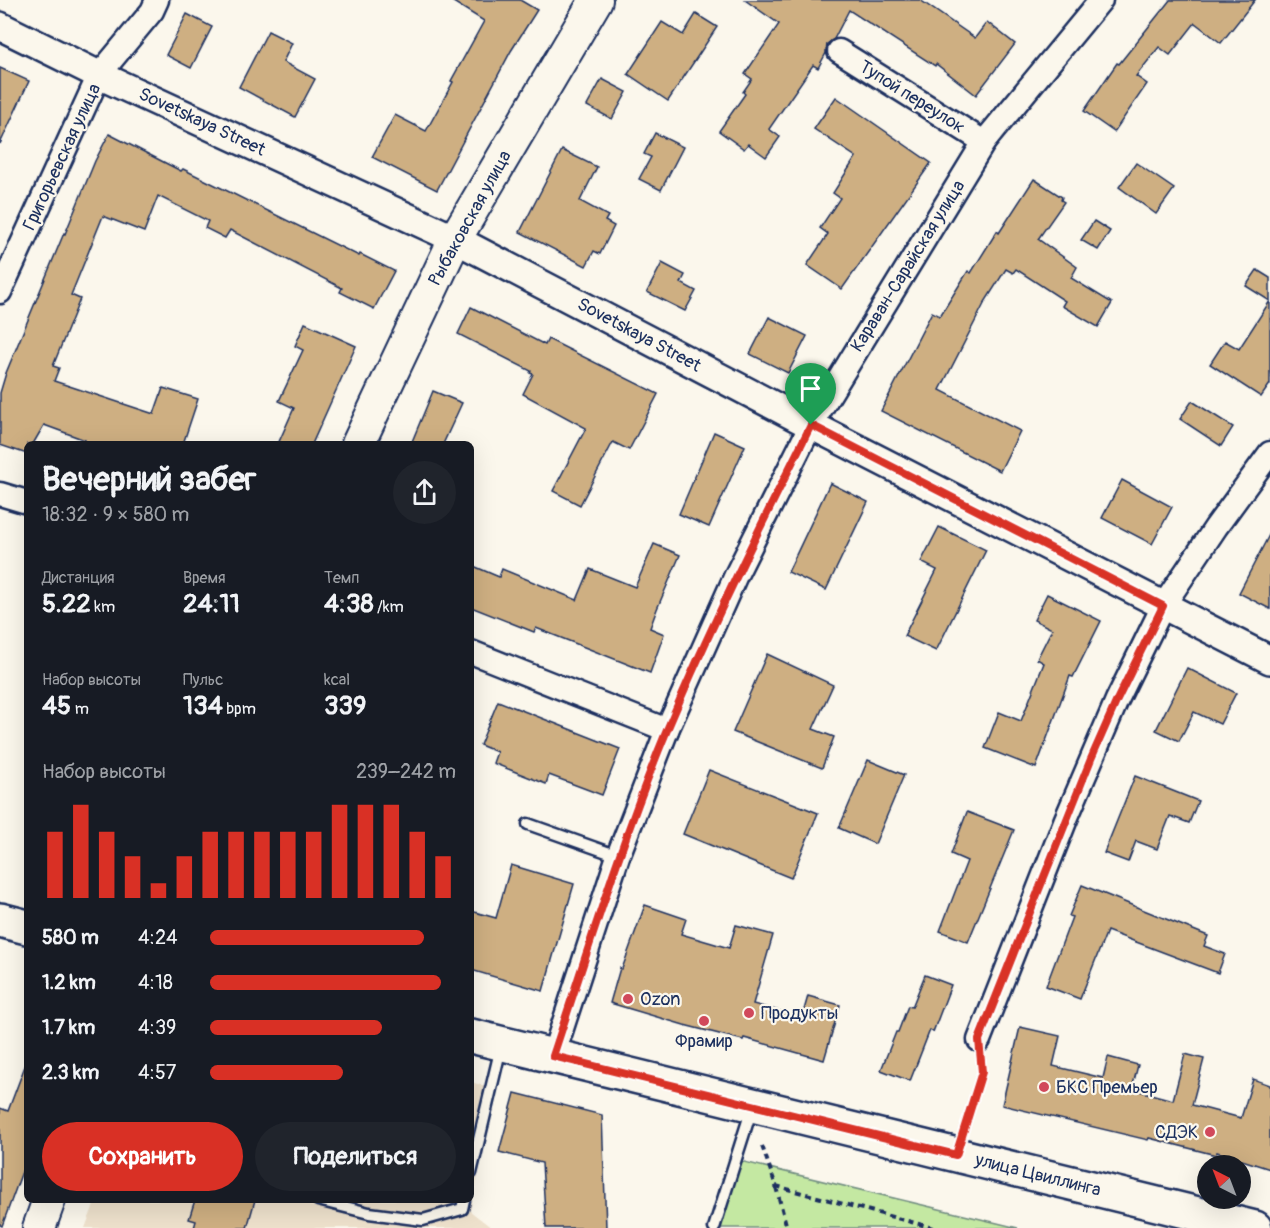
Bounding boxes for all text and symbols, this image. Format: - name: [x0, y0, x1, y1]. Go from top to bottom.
- street label: Тупой переулок: [855, 55, 969, 139]
- street label: Григорьевская улица: [18, 80, 106, 234]
- street label: Sovetskaya Street: [135, 83, 270, 162]
- street label: Рыбаковская улица: [423, 146, 517, 290]
- street label: Караван-Сарайская улица: [846, 176, 970, 356]
- street label: Sovetskaya Street: [573, 293, 706, 378]
- pin: [785, 363, 836, 425]
- icon: arrive: [794, 372, 827, 405]
- text: Вечерний забег: [42, 459, 256, 500]
- button: share: [393, 461, 456, 524]
- text: 18:32 · 9 × 580 m: [42, 502, 189, 527]
- text: Дистанция: [42, 568, 115, 588]
- text: Время: [183, 568, 226, 588]
- text: Темп: [324, 568, 359, 588]
- text: 5.22: [42, 588, 91, 620]
- text: 24:11: [183, 588, 240, 620]
- text: 4:38: [324, 588, 374, 620]
- text: km: [91, 597, 115, 617]
- text: /km: [374, 597, 404, 617]
- text: Набор высоты: [42, 670, 141, 690]
- text: Пульс: [183, 670, 223, 690]
- text: kcal: [324, 670, 350, 690]
- text: 45: [42, 690, 71, 722]
- text: 134: [183, 690, 223, 722]
- text: 339: [324, 690, 366, 722]
- text: m: [71, 699, 89, 719]
- text: bpm: [223, 699, 256, 719]
- text: Набор высоты: [42, 759, 166, 784]
- text: 239–242 m: [356, 759, 456, 784]
- text: 580 m: [42, 925, 99, 950]
- text: 4:24: [138, 925, 178, 950]
- text: 1.2 km: [42, 970, 96, 995]
- text: 4:18: [138, 970, 173, 995]
- place label: Ozon: [640, 988, 680, 1011]
- marker: Ozon: [621, 992, 635, 1006]
- place label: Продукты: [761, 1002, 838, 1025]
- marker: Продукты: [742, 1006, 756, 1020]
- marker: Фрамир: [697, 1014, 711, 1028]
- text: 1.7 km: [42, 1015, 95, 1040]
- text: 4:39: [138, 1015, 176, 1040]
- place label: Фрамир: [675, 1030, 733, 1053]
- text: 2.3 km: [42, 1060, 99, 1085]
- text: 4:57: [138, 1060, 176, 1085]
- place label: БКС Премьер: [1056, 1076, 1158, 1099]
- marker: БКС Премьер: [1037, 1080, 1051, 1094]
- place label: СДЭК: [1155, 1121, 1198, 1144]
- button: Сохранить: [42, 1122, 243, 1191]
- button: Поделиться: [255, 1122, 456, 1191]
- marker: СДЭК: [1203, 1125, 1217, 1139]
- street label: улица Цвиллинга: [972, 1148, 1103, 1202]
- north arrow: [1197, 1155, 1251, 1209]
- map controls: [1197, 1155, 1251, 1209]

